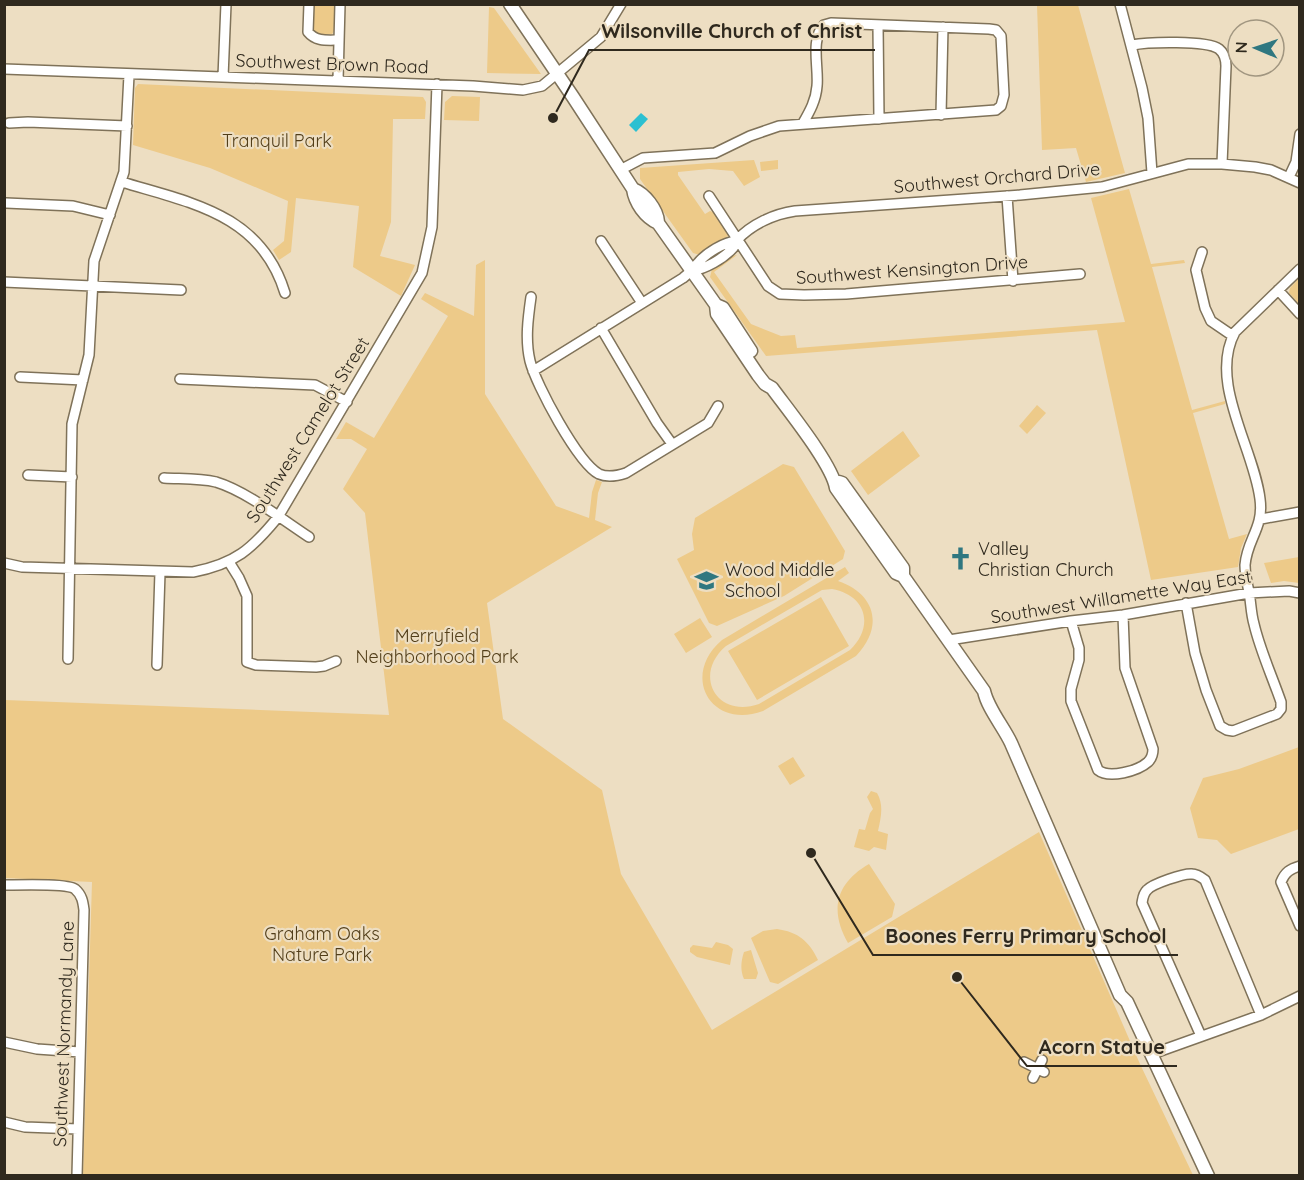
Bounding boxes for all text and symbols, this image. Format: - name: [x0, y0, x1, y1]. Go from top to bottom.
- callout: Wilsonville Church of Christ: [589, 12, 875, 50]
- text: Wilsonville Church of Christ: [601, 18, 863, 43]
- north arrow: [1226, 18, 1286, 78]
- text: N: [1231, 41, 1251, 54]
- street label: Southwest Brown Road: [235, 49, 429, 78]
- park label: Tranquil Park: [222, 129, 332, 152]
- street label: Southwest Orchard Drive: [893, 157, 1101, 198]
- street label: Southwest Kensington Drive: [795, 250, 1029, 289]
- street label: Southwest Camelot Street: [241, 332, 374, 527]
- place label: Valley Christian Church: [978, 537, 1114, 581]
- church icon: Valley Christian Church: [947, 546, 973, 572]
- place label: Wood Middle School: [725, 558, 834, 602]
- street label: Southwest Willamette Way East: [989, 565, 1253, 629]
- school or university icon: Wood Middle School: [694, 567, 720, 593]
- park label: Merryfield Neighborhood Park: [355, 624, 519, 668]
- callout: Boones Ferry Primary School: [873, 917, 1178, 955]
- street label: Southwest Normandy Lane: [48, 920, 79, 1148]
- park label: Graham Oaks Nature Park: [264, 922, 380, 966]
- text: Boones Ferry Primary School: [885, 923, 1167, 948]
- callout: Acorn Statue: [1027, 1028, 1177, 1066]
- text: Acorn Statue: [1039, 1034, 1165, 1059]

